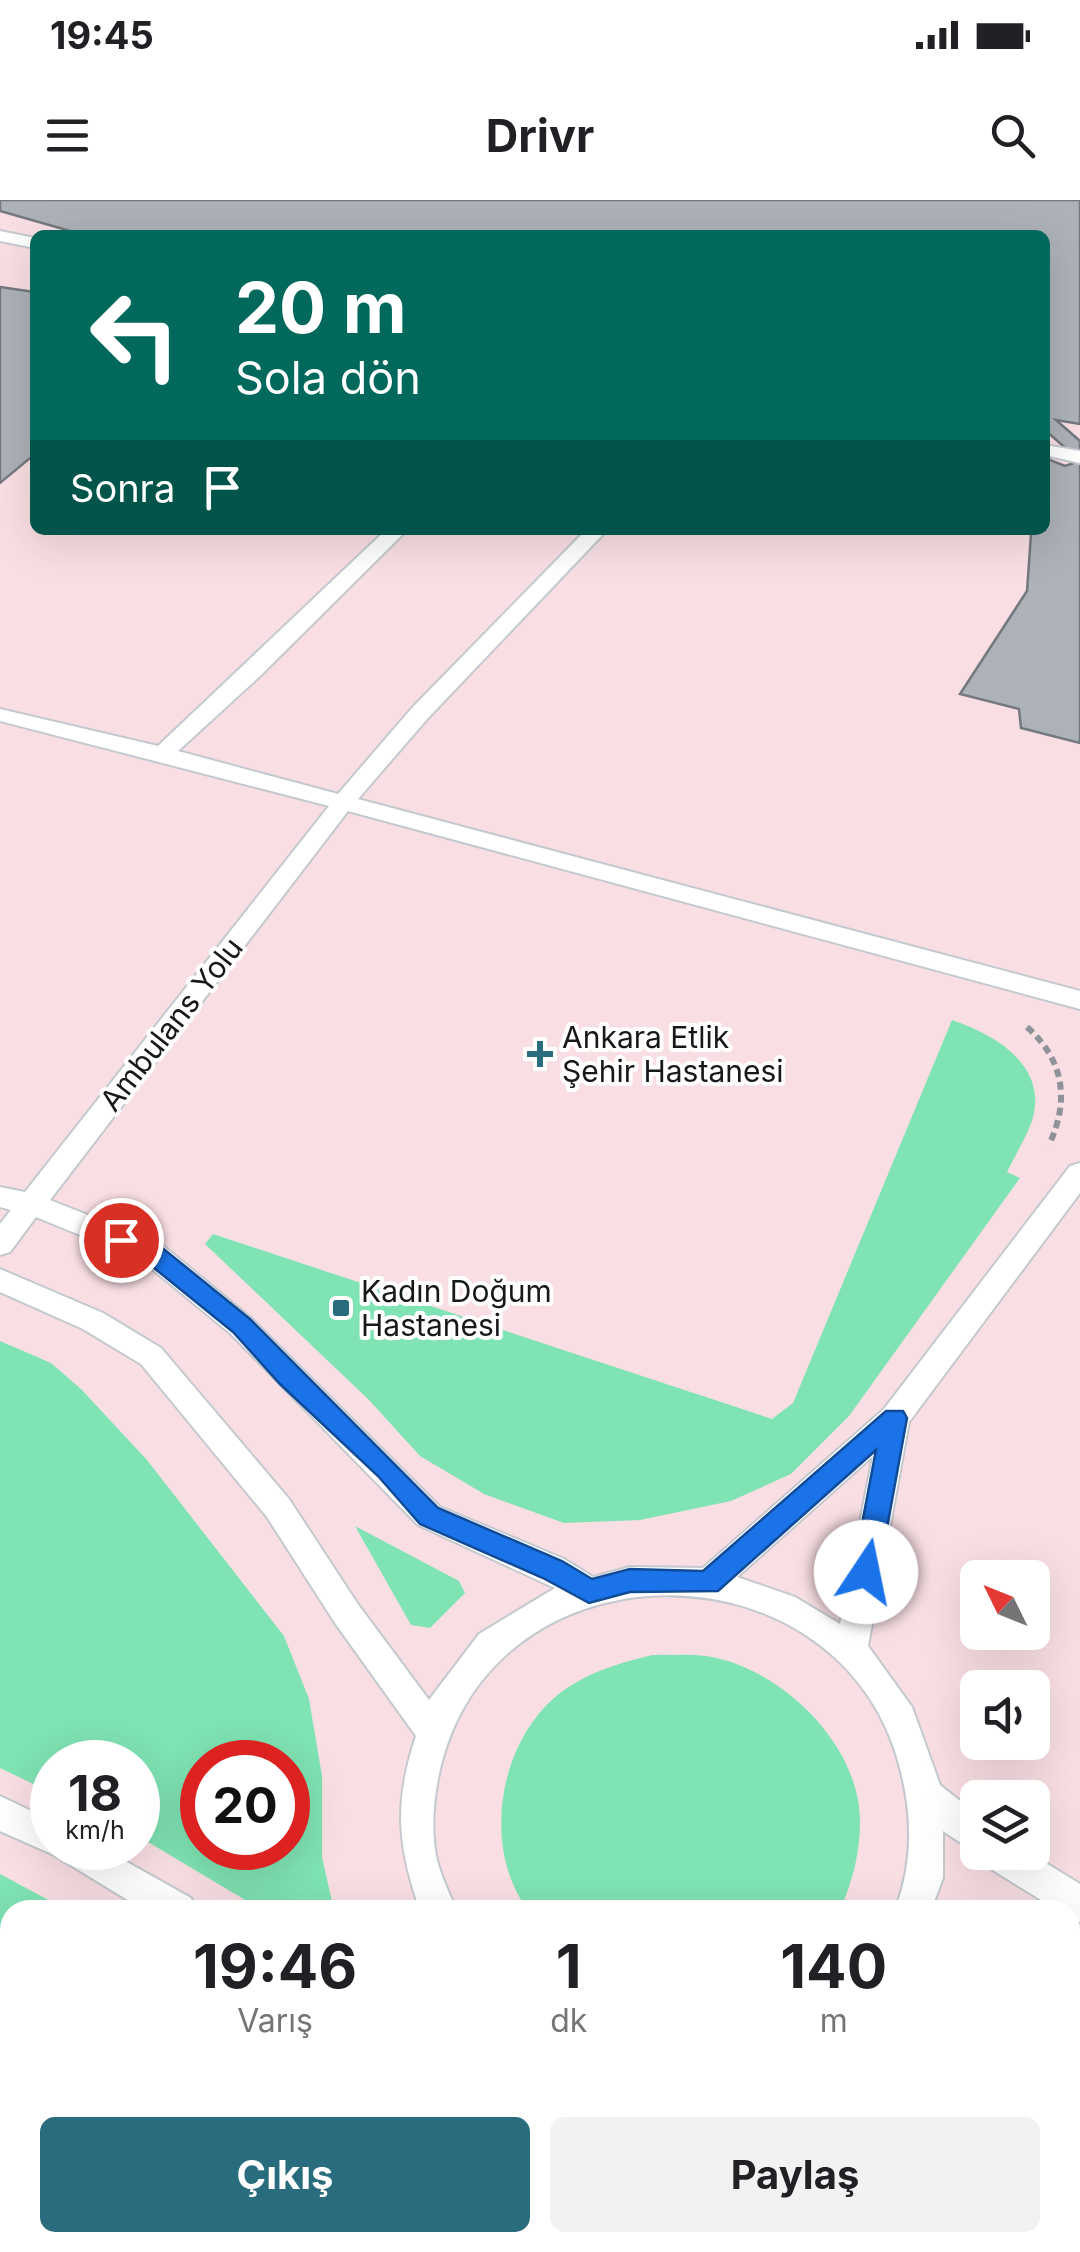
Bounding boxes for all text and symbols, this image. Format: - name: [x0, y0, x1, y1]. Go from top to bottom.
- text: 19:45: [50, 12, 154, 58]
- icon: menu: [40, 108, 95, 163]
- text: Drivr: [486, 108, 594, 163]
- icon: search: [985, 108, 1040, 163]
- text: 20 m: [235, 265, 407, 350]
- icon: left: [70, 270, 200, 400]
- text: Sola dön: [235, 350, 421, 405]
- icon: arrive: [195, 460, 250, 515]
- text: Sonra: [70, 465, 175, 511]
- street label: Ambulans Yolu: [92, 930, 250, 1118]
- place label: Ankara Etlik Şehir Hastanesi: [562, 1019, 784, 1089]
- marker: Ankara Etlik Şehir Hastanesi: [527, 1041, 553, 1067]
- pin: [79, 1198, 164, 1283]
- icon: arrive: [94, 1213, 149, 1268]
- place label: Kadın Doğum Hastanesi: [361, 1273, 552, 1343]
- marker: Kadın Doğum Hastanesi: [330, 1297, 352, 1319]
- position arrow: [814, 1520, 918, 1624]
- north arrow: [960, 1560, 1050, 1650]
- map controls: [960, 1560, 1050, 1870]
- button: sound: [960, 1670, 1050, 1760]
- speed limit sign: 20: [180, 1740, 310, 1870]
- text: 18: [68, 1763, 122, 1823]
- button: layers: [960, 1780, 1050, 1870]
- text: km/h: [65, 1815, 125, 1845]
- text: 19:46: [193, 1930, 357, 2002]
- text: 1: [556, 1930, 582, 2002]
- text: 140: [780, 1930, 887, 2002]
- text: Varış: [237, 2001, 313, 2040]
- text: dk: [550, 2001, 587, 2040]
- text: m: [820, 2001, 848, 2040]
- button: Çıkış: [40, 2117, 530, 2232]
- button: Paylaş: [550, 2117, 1040, 2232]

